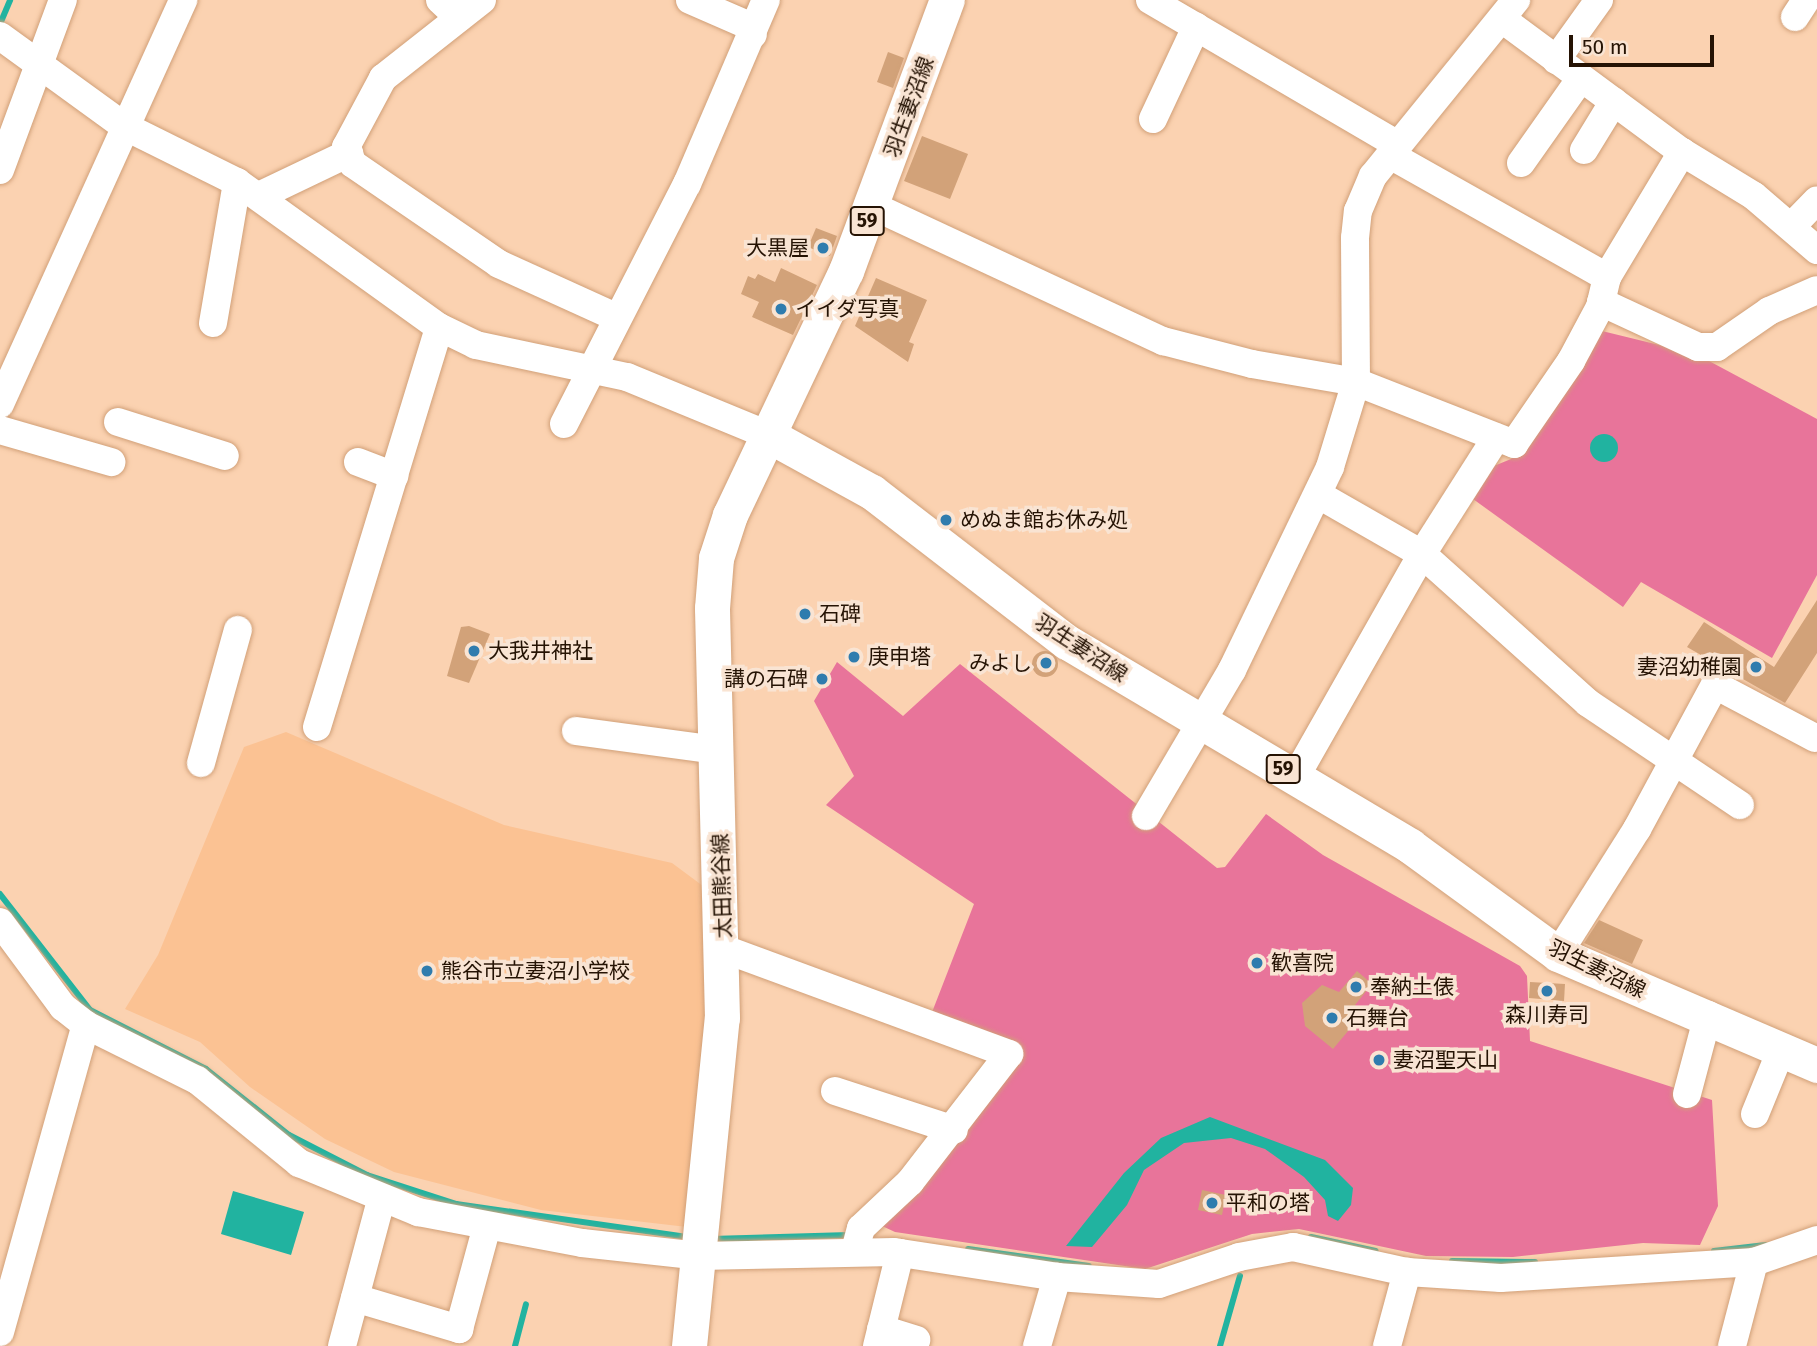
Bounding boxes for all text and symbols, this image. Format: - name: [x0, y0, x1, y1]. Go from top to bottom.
- scale bar: [1572, 21, 1717, 65]
- text: 50 m: [1582, 34, 1628, 60]
- street label: 羽生妻沼線: [879, 53, 939, 161]
- road number: 59: [850, 206, 884, 236]
- place label: 大黒屋: [746, 235, 809, 261]
- marker: 大黒屋: [815, 240, 831, 256]
- place label: イイダ写真: [795, 296, 900, 322]
- marker: イイダ写真: [773, 301, 789, 317]
- place label: めぬま館お休み処: [960, 507, 1128, 533]
- marker: めぬま館お休み処: [938, 512, 954, 528]
- place label: 石碑: [819, 601, 861, 627]
- marker: 石碑: [797, 606, 813, 622]
- street label: 羽生妻沼線: [1030, 609, 1132, 687]
- place label: 大我井神社: [488, 638, 593, 664]
- marker: 大我井神社: [466, 643, 482, 659]
- place label: 庚申塔: [868, 644, 931, 670]
- marker: 庚申塔: [846, 649, 862, 665]
- place label: みよし: [969, 650, 1032, 676]
- place label: 妻沼幼稚園: [1637, 654, 1742, 680]
- marker: みよし: [1038, 655, 1054, 671]
- marker: 妻沼幼稚園: [1748, 659, 1764, 675]
- place label: 講の石碑: [724, 666, 808, 692]
- marker: 講の石碑: [814, 671, 830, 687]
- road number: 59: [1266, 754, 1300, 784]
- street label: 太田熊谷線: [708, 833, 736, 939]
- street label: 羽生妻沼線: [1544, 935, 1650, 1003]
- place label: 歓喜院: [1271, 950, 1334, 976]
- marker: 歓喜院: [1249, 955, 1265, 971]
- place label: 熊谷市立妻沼小学校: [441, 958, 630, 984]
- marker: 熊谷市立妻沼小学校: [419, 963, 435, 979]
- place label: 奉納土俵: [1370, 974, 1454, 1000]
- marker: 奉納土俵: [1348, 979, 1364, 995]
- marker: 森川寿司: [1539, 983, 1555, 999]
- place label: 森川寿司: [1505, 1002, 1589, 1028]
- place label: 石舞台: [1346, 1005, 1409, 1031]
- marker: 石舞台: [1324, 1010, 1340, 1026]
- place label: 妻沼聖天山: [1393, 1047, 1498, 1073]
- marker: 妻沼聖天山: [1371, 1052, 1387, 1068]
- place label: 平和の塔: [1226, 1190, 1310, 1216]
- marker: 平和の塔: [1204, 1195, 1220, 1211]

